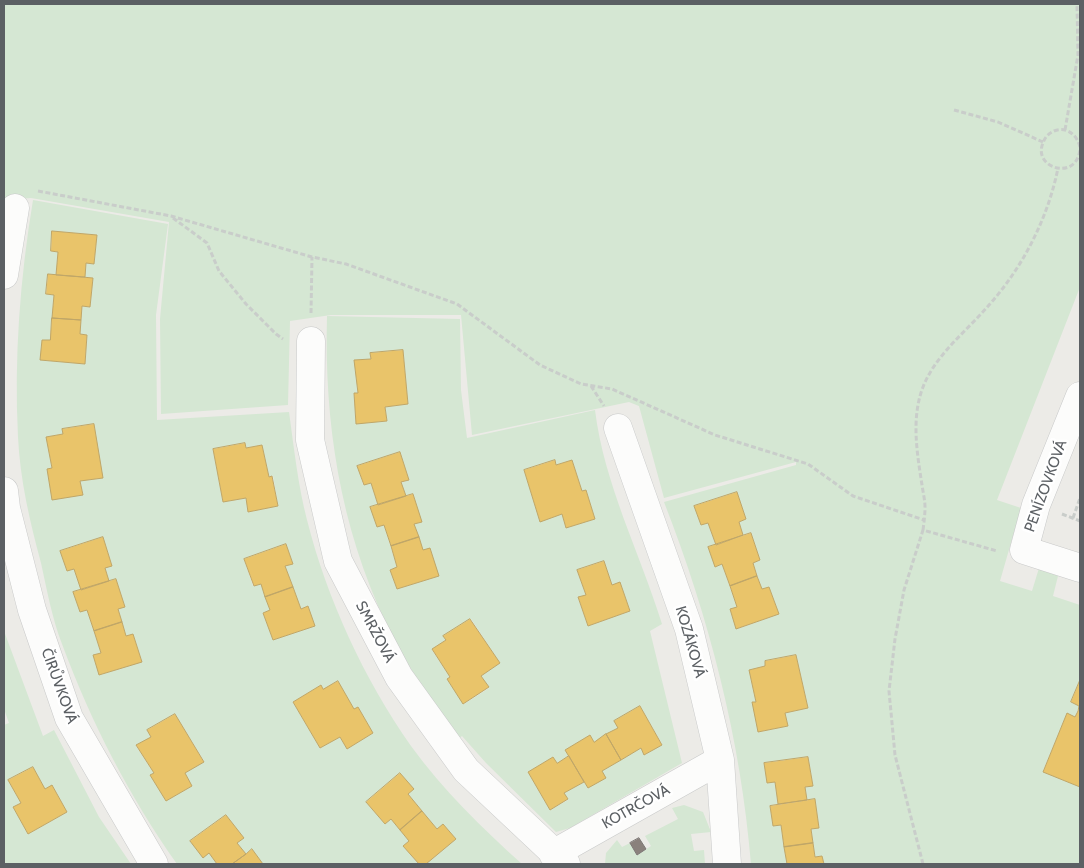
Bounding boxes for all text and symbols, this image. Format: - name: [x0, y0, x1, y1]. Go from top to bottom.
- street label: PENÍZOVKOVÁ: [1021, 437, 1071, 535]
- street label: SMRŽOVÁ: [351, 598, 399, 666]
- street label: KOZÁKOVÁ: [671, 604, 709, 680]
- street label: ČIRŮVKOVÁ: [37, 646, 81, 726]
- street label: KOTRČOVÁ: [599, 781, 673, 833]

